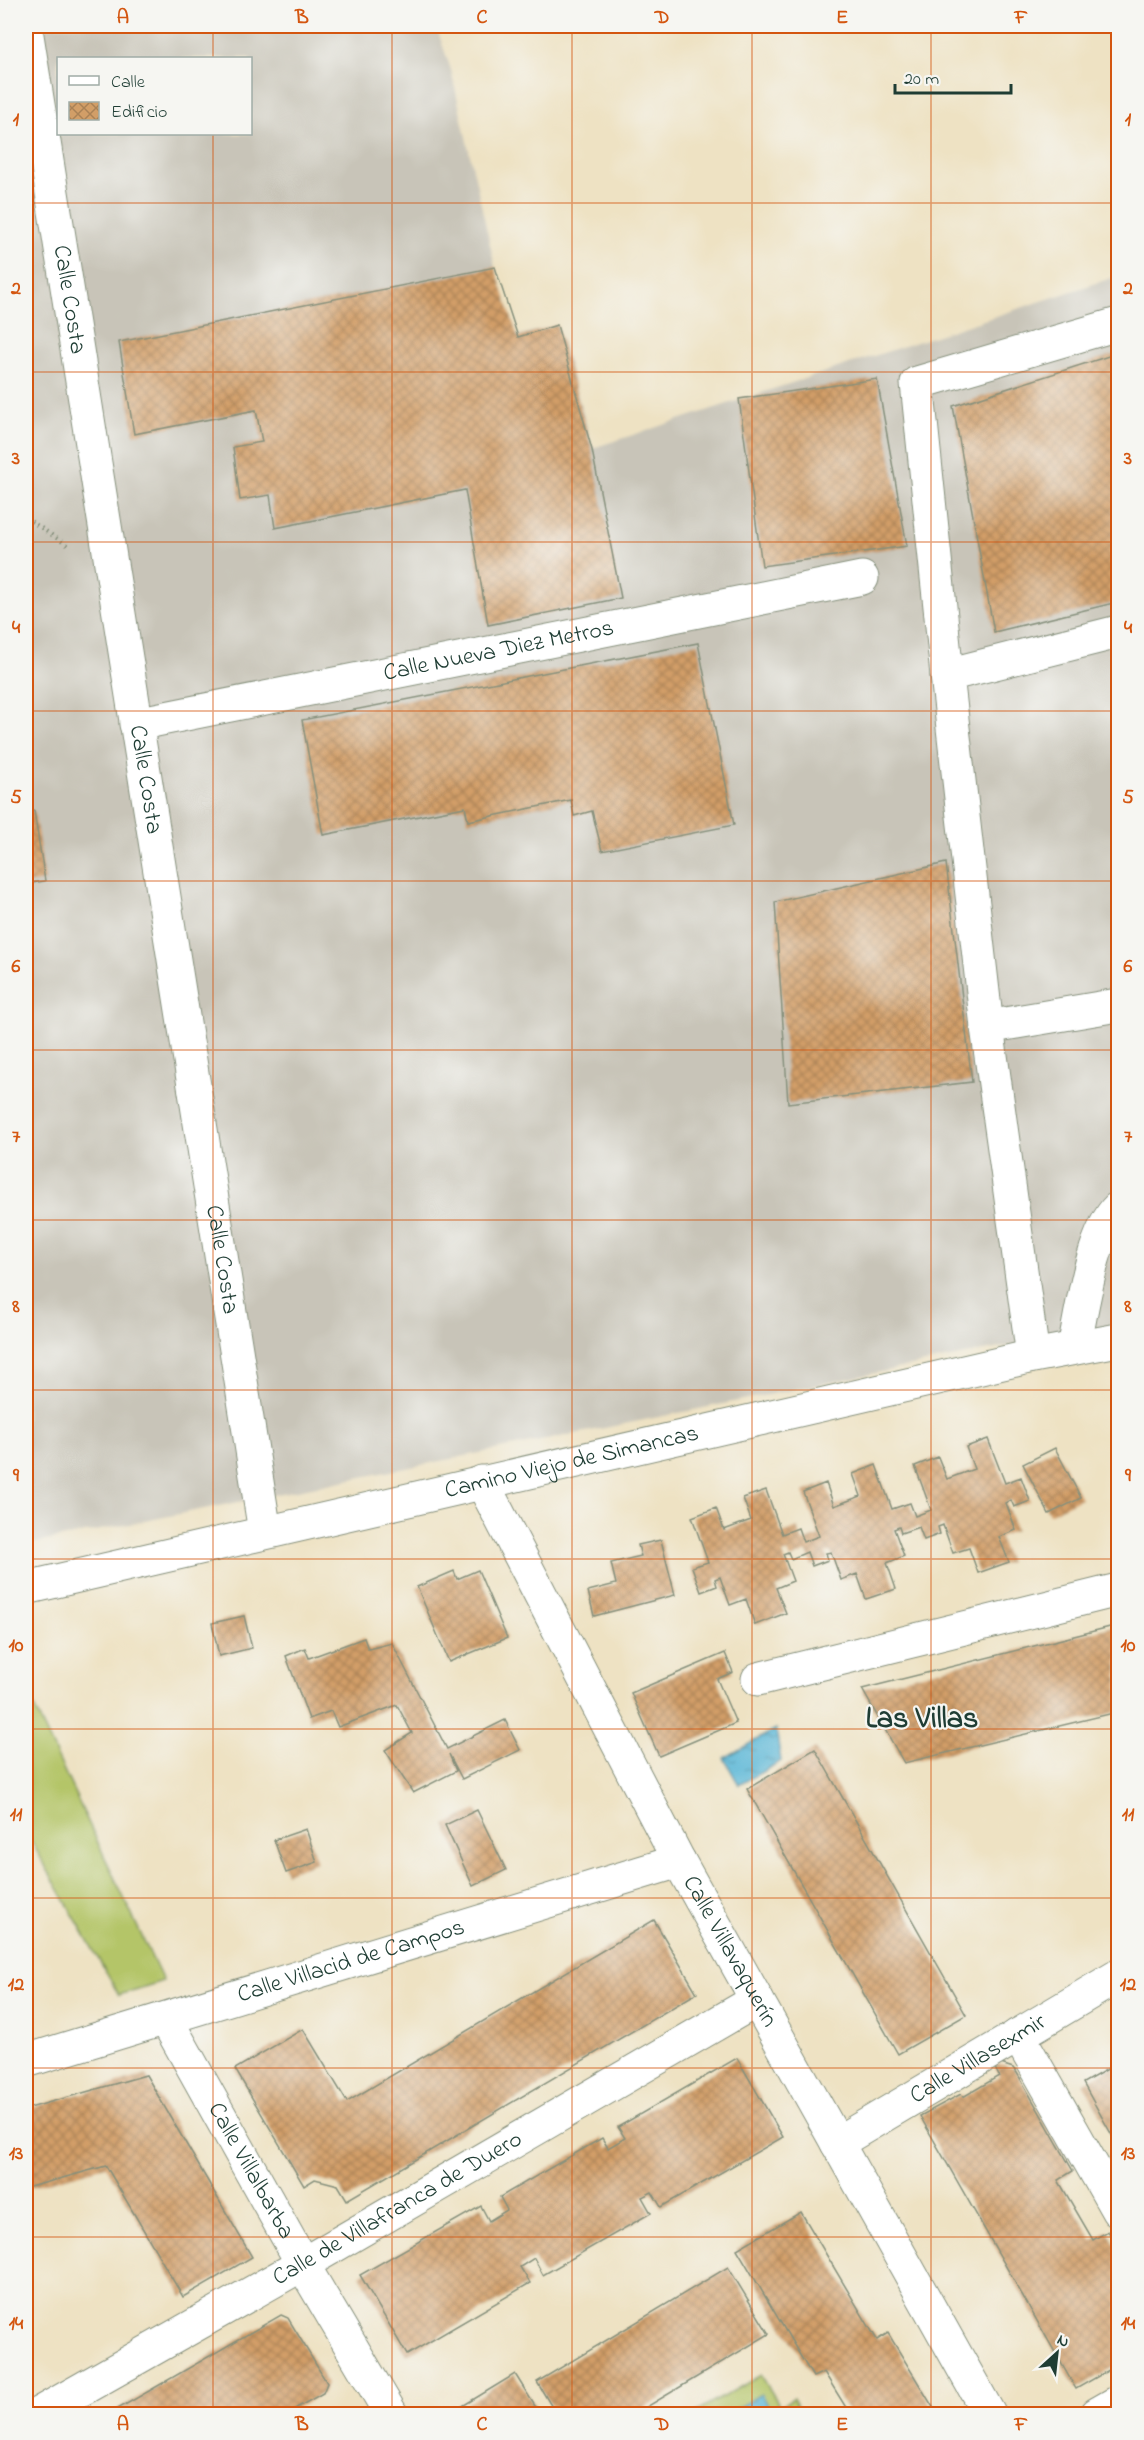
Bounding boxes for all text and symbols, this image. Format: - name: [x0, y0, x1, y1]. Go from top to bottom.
- text: A: [117, 4, 129, 33]
- text: B: [294, 4, 309, 33]
- text: C: [477, 4, 488, 33]
- text: D: [654, 4, 669, 33]
- text: E: [836, 4, 848, 33]
- text: F: [1014, 4, 1028, 33]
- legend: [57, 57, 252, 135]
- scale bar: [895, 57, 1010, 95]
- text: 20 m: [904, 67, 939, 93]
- text: Calle: [111, 70, 146, 96]
- text: Edificio: [111, 100, 167, 126]
- text: 1: [13, 106, 20, 135]
- text: 1: [1125, 106, 1132, 135]
- street label: Calle Costa: [43, 243, 95, 357]
- text: 2: [10, 275, 21, 304]
- text: 2: [1122, 275, 1133, 304]
- text: 3: [11, 445, 20, 474]
- text: 3: [1123, 445, 1132, 474]
- street label: Calle Nueva Diez Metros: [380, 611, 617, 691]
- text: 4: [12, 614, 21, 643]
- text: 4: [1124, 614, 1133, 643]
- street label: Calle Costa: [119, 723, 171, 837]
- text: 5: [10, 784, 22, 813]
- text: 5: [1122, 784, 1134, 813]
- text: 6: [12, 953, 21, 982]
- text: 6: [1124, 953, 1133, 982]
- text: 7: [12, 1123, 21, 1152]
- text: 7: [1124, 1123, 1133, 1152]
- street label: Calle Costa: [196, 1202, 248, 1317]
- text: 8: [11, 1293, 20, 1322]
- text: 8: [1123, 1293, 1132, 1322]
- street label: Camino Viejo de Simancas: [441, 1416, 702, 1508]
- text: 9: [12, 1462, 20, 1491]
- text: 9: [1124, 1462, 1132, 1491]
- text: 10: [9, 1632, 24, 1661]
- text: 10: [1121, 1632, 1136, 1661]
- district label: Las Villas: [866, 1698, 978, 1742]
- text: 11: [10, 1801, 23, 1830]
- text: 11: [1122, 1801, 1135, 1830]
- street label: Calle Villavaquerín: [673, 1869, 786, 2034]
- street label: Calle Villacid de Campos: [233, 1910, 469, 2013]
- text: 12: [8, 1971, 24, 2000]
- text: 12: [1120, 1971, 1136, 2000]
- street label: Calle Villasexmir: [903, 2005, 1053, 2113]
- street label: Calle Villalbarba: [199, 2096, 303, 2246]
- street label: Calle de Villafranca de Duero: [266, 2123, 529, 2295]
- text: 13: [9, 2140, 23, 2169]
- text: 13: [1121, 2140, 1135, 2169]
- text: 14: [9, 2310, 24, 2339]
- text: 14: [1121, 2310, 1136, 2339]
- north arrow: [1027, 2323, 1087, 2383]
- text: N: [1053, 2328, 1073, 2355]
- text: A: [117, 2411, 129, 2440]
- text: B: [294, 2411, 309, 2440]
- text: C: [477, 2411, 488, 2440]
- text: D: [654, 2411, 669, 2440]
- text: E: [836, 2411, 848, 2440]
- text: F: [1014, 2411, 1028, 2440]

